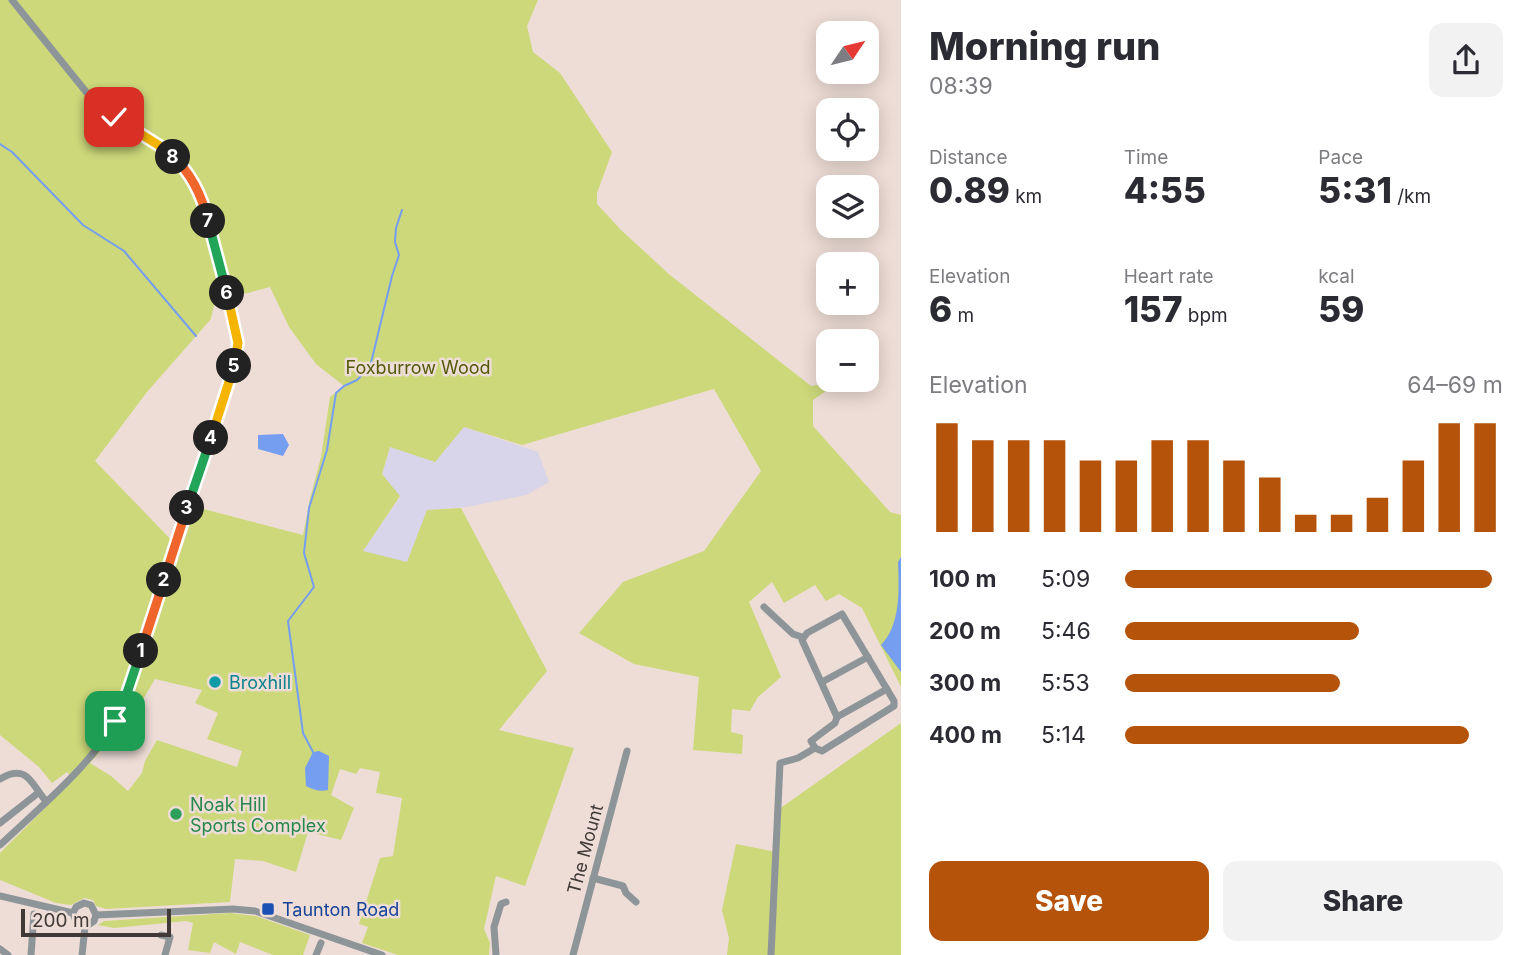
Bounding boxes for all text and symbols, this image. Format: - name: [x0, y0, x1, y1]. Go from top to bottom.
- north arrow: [816, 21, 878, 84]
- map controls: [816, 21, 879, 392]
- text: Morning run: [929, 23, 1160, 69]
- button: share: [1429, 23, 1503, 97]
- text: 08:39: [929, 72, 993, 100]
- pin: [84, 87, 144, 147]
- icon: check: [95, 98, 133, 136]
- button: locate: [816, 98, 879, 161]
- pin: 8: [156, 140, 190, 174]
- text: 8: [166, 145, 179, 168]
- text: Distance: [929, 146, 1007, 169]
- text: Time: [1124, 146, 1168, 169]
- text: Pace: [1318, 146, 1363, 169]
- text: 0.89: [929, 169, 1010, 211]
- text: 4:55: [1124, 169, 1206, 211]
- text: 5:31: [1318, 169, 1392, 211]
- button: layers: [816, 175, 879, 238]
- text: km: [1010, 185, 1042, 208]
- text: /km: [1392, 185, 1431, 208]
- pin: 7: [190, 204, 226, 238]
- text: 7: [202, 209, 213, 232]
- button: +: [816, 252, 879, 315]
- text: Elevation: [929, 265, 1010, 288]
- text: Heart rate: [1124, 265, 1214, 288]
- text: kcal: [1318, 265, 1355, 288]
- pin: 6: [210, 276, 244, 310]
- text: 6: [220, 281, 233, 304]
- text: 6: [929, 288, 952, 330]
- text: 157: [1124, 288, 1183, 330]
- text: 59: [1318, 288, 1364, 330]
- text: m: [952, 304, 974, 327]
- text: bpm: [1183, 304, 1228, 327]
- button: −: [816, 329, 879, 392]
- pin: 5: [216, 348, 252, 384]
- text: 5: [227, 354, 240, 377]
- park label: Foxburrow Wood: [345, 357, 491, 378]
- text: Elevation: [929, 371, 1028, 399]
- text: 64–69 m: [1407, 371, 1503, 399]
- pin: 4: [194, 420, 228, 456]
- text: 4: [204, 426, 217, 449]
- pin: 3: [170, 490, 204, 526]
- text: 3: [180, 496, 193, 519]
- pin: 2: [146, 562, 182, 598]
- text: 100 m: [929, 565, 996, 593]
- text: 5:09: [1041, 565, 1090, 593]
- text: 2: [158, 568, 169, 591]
- text: 200 m: [929, 617, 1001, 645]
- text: 5:46: [1041, 617, 1091, 645]
- pin: 1: [124, 634, 158, 668]
- text: 1: [136, 639, 145, 662]
- text: 300 m: [929, 669, 1001, 697]
- text: 5:53: [1041, 669, 1090, 697]
- place label: Broxhill: [229, 672, 291, 693]
- marker: Broxhill: [207, 674, 223, 690]
- pin: [85, 691, 145, 751]
- icon: arrive: [96, 702, 134, 740]
- text: 400 m: [929, 721, 1002, 749]
- text: 5:14: [1041, 721, 1086, 749]
- place label: Noak Hill Sports Complex: [190, 794, 326, 836]
- street label: The Mount: [563, 802, 607, 896]
- marker: Noak Hill Sports Complex: [168, 806, 184, 822]
- button: Save: [929, 861, 1209, 941]
- button: Share: [1223, 861, 1503, 941]
- place label: Taunton Road: [282, 899, 399, 920]
- marker: Taunton Road: [260, 901, 276, 917]
- scale bar: [21, 906, 172, 938]
- text: 200 m: [32, 909, 90, 932]

